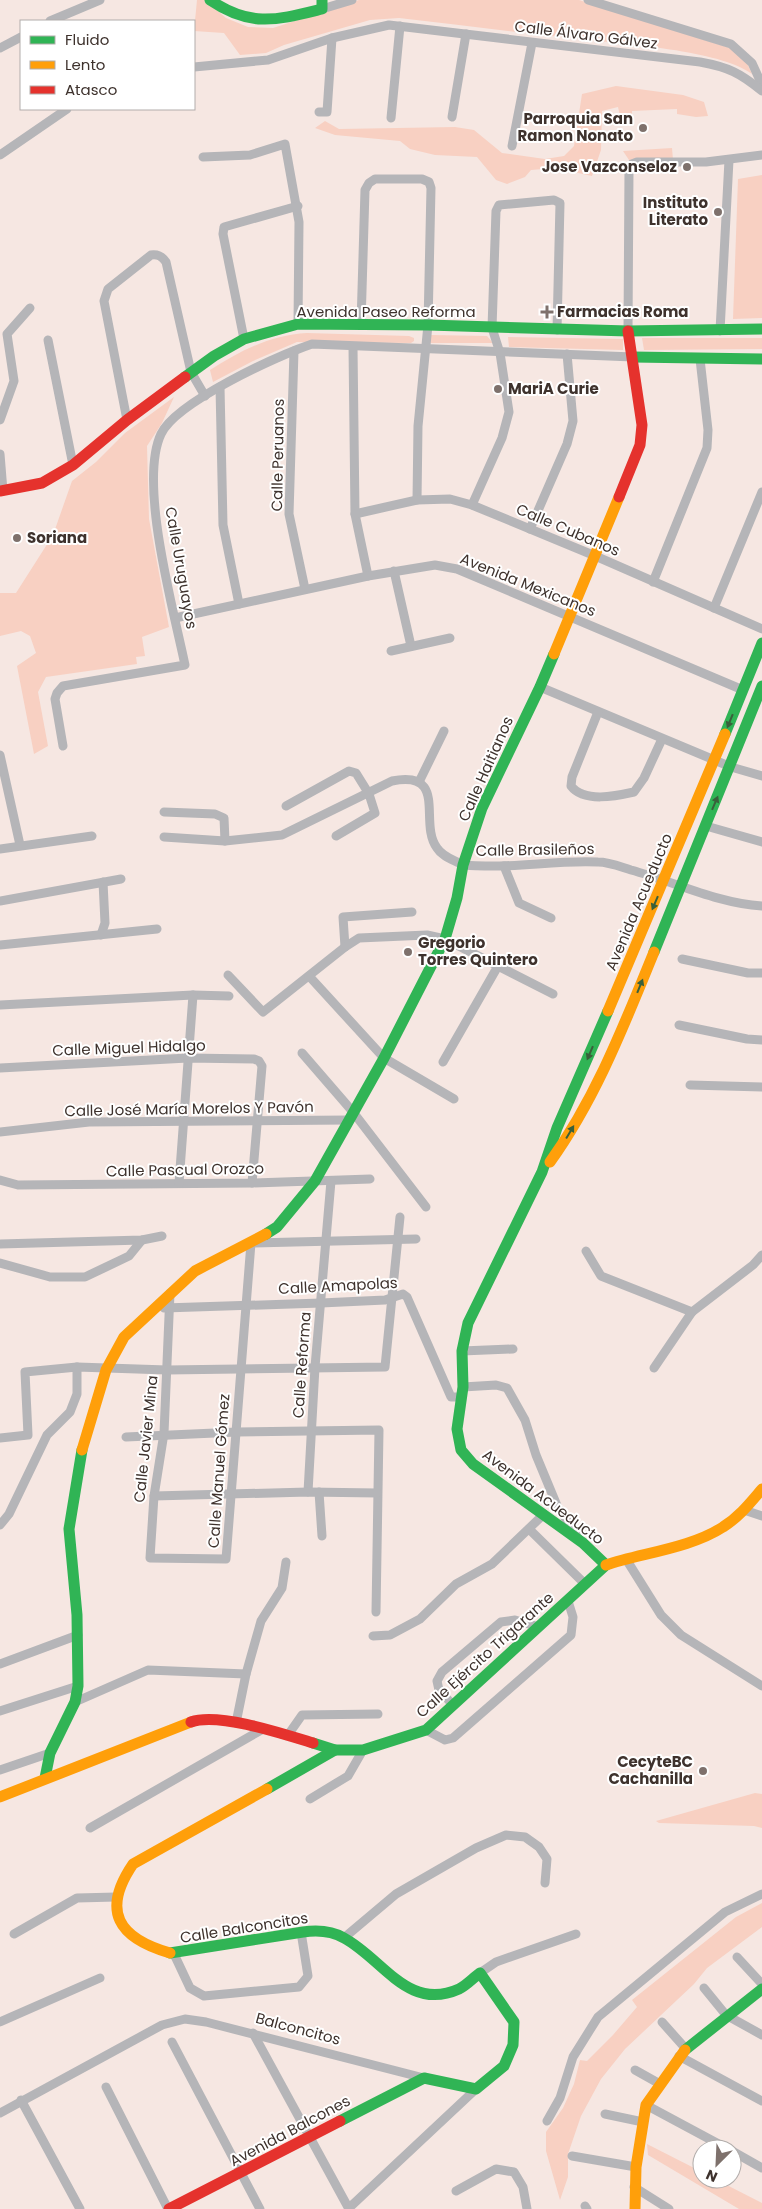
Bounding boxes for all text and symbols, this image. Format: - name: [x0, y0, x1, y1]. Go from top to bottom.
- street label: Calle Álvaro Gálvez: [513, 15, 659, 54]
- legend: [20, 20, 195, 110]
- text: Fluido: [65, 29, 109, 50]
- text: Lento: [65, 54, 105, 75]
- text: Atasco: [65, 79, 117, 100]
- place label: Parroquia San Ramon Nonato: [518, 108, 633, 146]
- marker: Parroquia San Ramon Nonato: [637, 122, 649, 134]
- place label: Jose Vazconseloz: [542, 156, 677, 177]
- marker: Jose Vazconseloz: [681, 161, 693, 173]
- place label: Instituto Literato: [643, 192, 708, 230]
- marker: Instituto Literato: [712, 206, 724, 218]
- street label: Avenida Paseo Reforma: [296, 301, 476, 322]
- place label: Farmacias Roma: [557, 301, 689, 322]
- marker: Farmacias Roma: [541, 306, 553, 318]
- place label: MariA Curie: [508, 378, 599, 399]
- marker: MariA Curie: [492, 383, 504, 395]
- street label: Calle Peruanos: [266, 398, 289, 512]
- street label: Calle Cubanos: [513, 498, 623, 561]
- street label: Calle Uruguayos: [160, 505, 203, 631]
- place label: Soriana: [27, 527, 87, 548]
- marker: Soriana: [11, 532, 23, 544]
- street label: Avenida Mexicanos: [457, 548, 599, 621]
- street label: Calle Haitianos: [453, 713, 518, 825]
- one-way arrow: [726, 714, 734, 728]
- one-way arrow: [712, 796, 720, 810]
- street label: Avenida Acueducto: [600, 830, 677, 974]
- street label: Calle Brasileños: [475, 838, 595, 861]
- one-way arrow: [650, 896, 658, 910]
- place label: Gregorio Torres Quintero: [418, 932, 538, 970]
- marker: Gregorio Torres Quintero: [402, 946, 414, 958]
- one-way arrow: [637, 978, 645, 993]
- street label: Calle Miguel Hidalgo: [52, 1034, 206, 1061]
- one-way arrow: [586, 1046, 594, 1060]
- street label: Calle José María Morelos Y Pavón: [64, 1096, 314, 1121]
- one-way arrow: [566, 1126, 575, 1139]
- street label: Calle Pascual Orozco: [106, 1158, 264, 1181]
- street label: Calle Amapolas: [278, 1272, 398, 1299]
- street label: Calle Reforma: [287, 1311, 316, 1419]
- street label: Calle Javier Mina: [128, 1374, 163, 1504]
- street label: Calle Manuel Gómez: [203, 1393, 234, 1549]
- street label: Avenida Acueducto: [478, 1444, 608, 1549]
- street label: Calle Ejército Trigarante: [411, 1587, 558, 1722]
- place label: CecyteBC Cachanilla: [608, 1751, 693, 1789]
- marker: CecyteBC Cachanilla: [697, 1765, 709, 1777]
- street label: Calle Balconcitos: [178, 1907, 310, 1948]
- street label: Balconcitos: [253, 2007, 343, 2050]
- street label: Avenida Balcones: [226, 2090, 354, 2171]
- north arrow: [692, 2139, 742, 2189]
- text: N: [703, 2165, 721, 2187]

